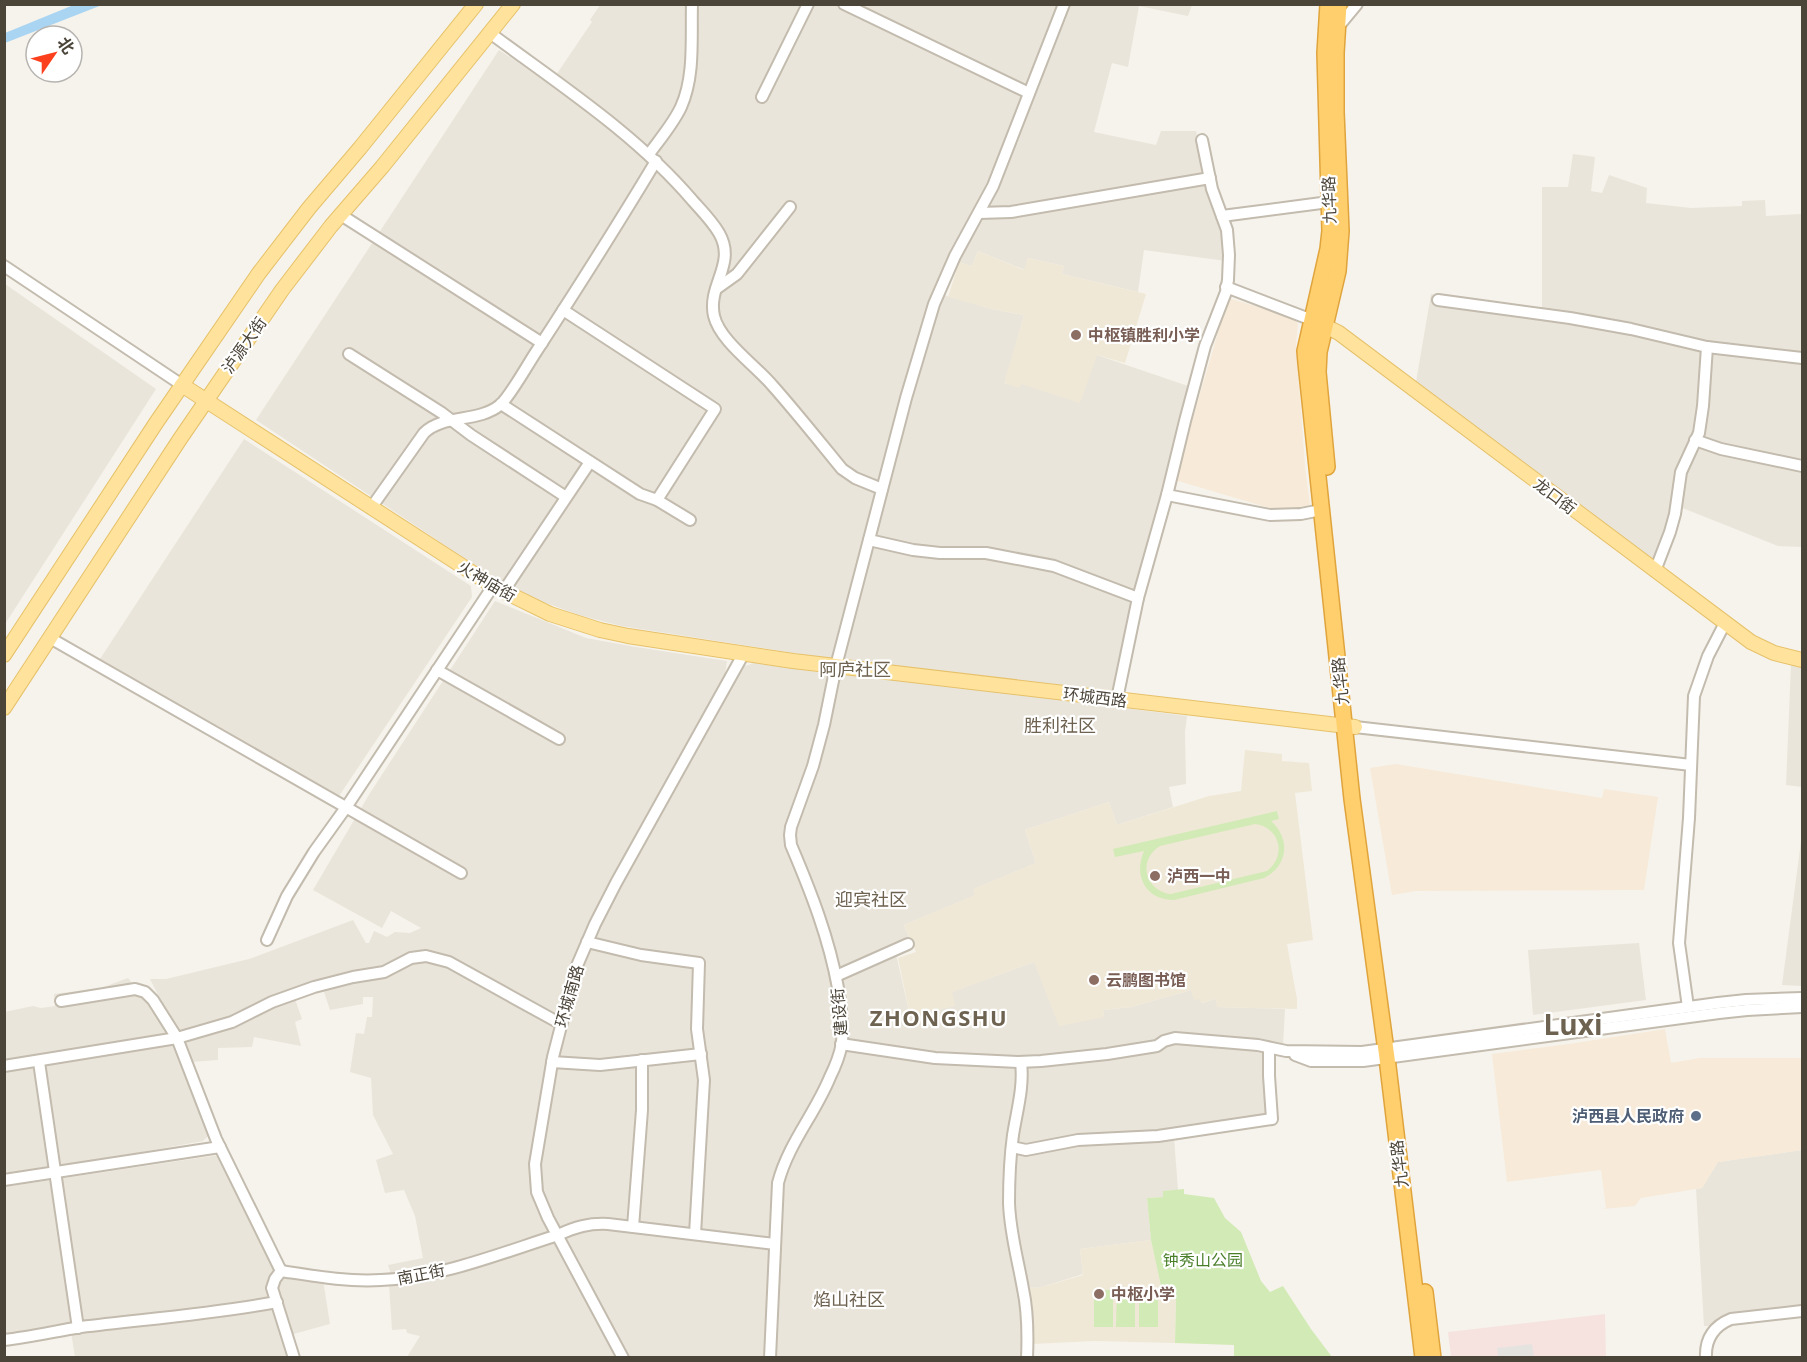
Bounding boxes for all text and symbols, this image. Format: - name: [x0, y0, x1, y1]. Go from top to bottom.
- north arrow: [24, 24, 84, 84]
- text: 北: [53, 33, 80, 58]
- street label: 九华路: [1317, 176, 1341, 224]
- street label: 泸源大街: [217, 312, 271, 378]
- place label: 中枢镇胜利小学: [1088, 324, 1200, 346]
- marker: 中枢镇胜利小学: [1069, 328, 1083, 342]
- street label: 龙口街: [1529, 473, 1581, 519]
- street label: 火神庙街: [454, 555, 520, 607]
- street label: 九华路: [1327, 656, 1353, 706]
- district label: 阿庐社区: [819, 657, 891, 681]
- street label: 环城西路: [1062, 682, 1128, 712]
- district label: 胜利社区: [1024, 713, 1096, 737]
- place label: 泸西一中: [1167, 865, 1231, 887]
- marker: 泸西一中: [1148, 869, 1162, 883]
- district label: 迎宾社区: [835, 887, 907, 911]
- street label: 环城南路: [550, 962, 588, 1030]
- place label: 云鹏图书馆: [1106, 969, 1186, 991]
- marker: 云鹏图书馆: [1087, 973, 1101, 987]
- street label: 建设街: [826, 987, 852, 1037]
- district label: ZHONGSHU: [870, 1002, 1008, 1032]
- district label: Luxi: [1544, 1005, 1602, 1043]
- place label: 泸西县人民政府: [1572, 1105, 1684, 1127]
- marker: 泸西县人民政府: [1689, 1109, 1703, 1123]
- street label: 九华路: [1385, 1139, 1413, 1189]
- park label: 钟秀山公园: [1163, 1249, 1243, 1271]
- street label: 南正街: [395, 1259, 447, 1289]
- place label: 中枢小学: [1111, 1283, 1175, 1305]
- district label: 焰山社区: [813, 1287, 885, 1311]
- marker: 中枢小学: [1092, 1287, 1106, 1301]

